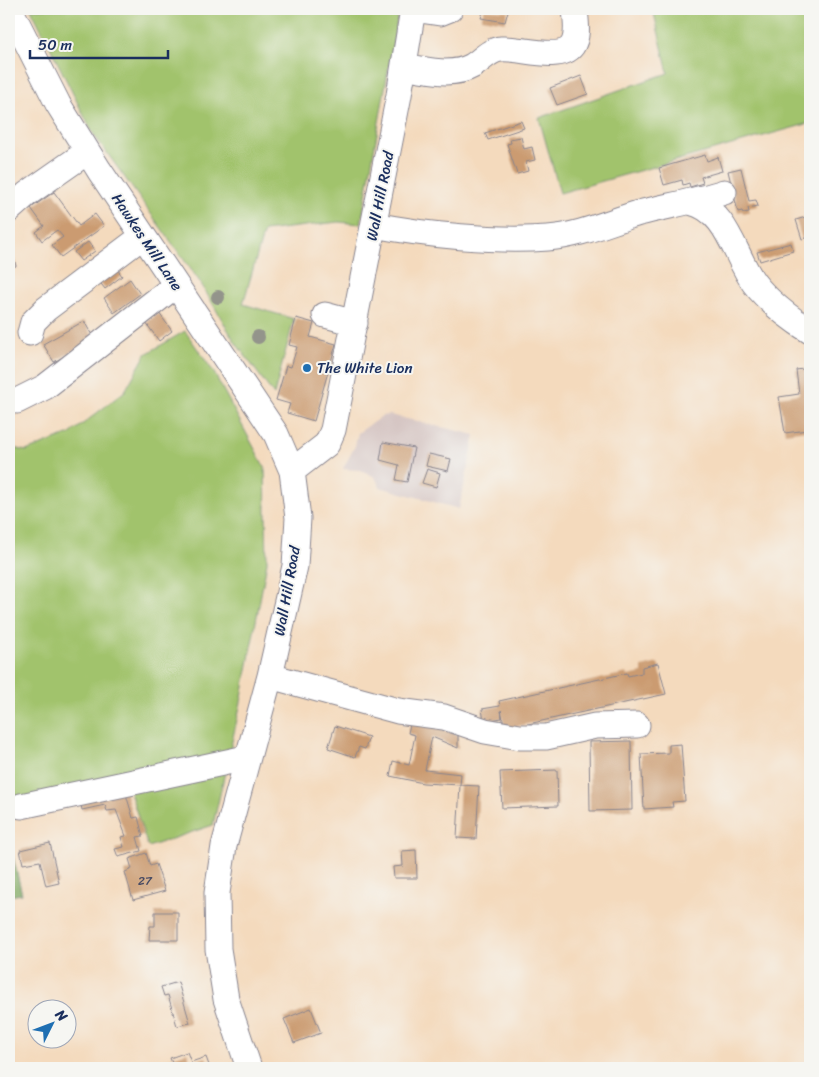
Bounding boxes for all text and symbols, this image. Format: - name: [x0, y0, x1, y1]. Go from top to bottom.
- scale bar: [30, 28, 168, 60]
- text: 50 m: [38, 32, 73, 58]
- street label: Wall Hill Road: [359, 148, 402, 243]
- street label: Hawkes Mill Lane: [105, 188, 190, 297]
- place label: The White Lion: [317, 355, 413, 381]
- marker: The White Lion: [301, 362, 313, 374]
- street label: Wall Hill Road: [266, 543, 308, 638]
- house number: 27: [138, 870, 153, 892]
- north arrow: [28, 1000, 78, 1050]
- text: N: [48, 1003, 74, 1028]

